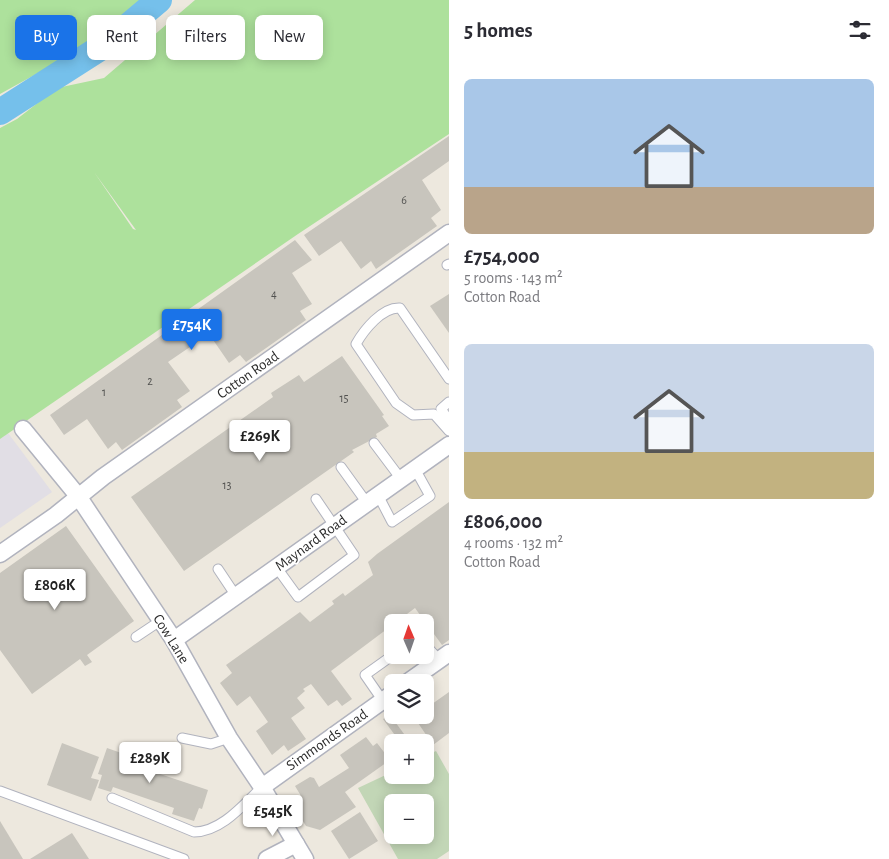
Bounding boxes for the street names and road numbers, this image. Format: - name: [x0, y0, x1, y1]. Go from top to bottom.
- street label: Cotton Road: [214, 348, 282, 402]
- street label: Maynard Road: [273, 512, 350, 574]
- street label: Cow Lane: [150, 612, 192, 666]
- street label: Simmonds Road: [284, 706, 370, 773]

